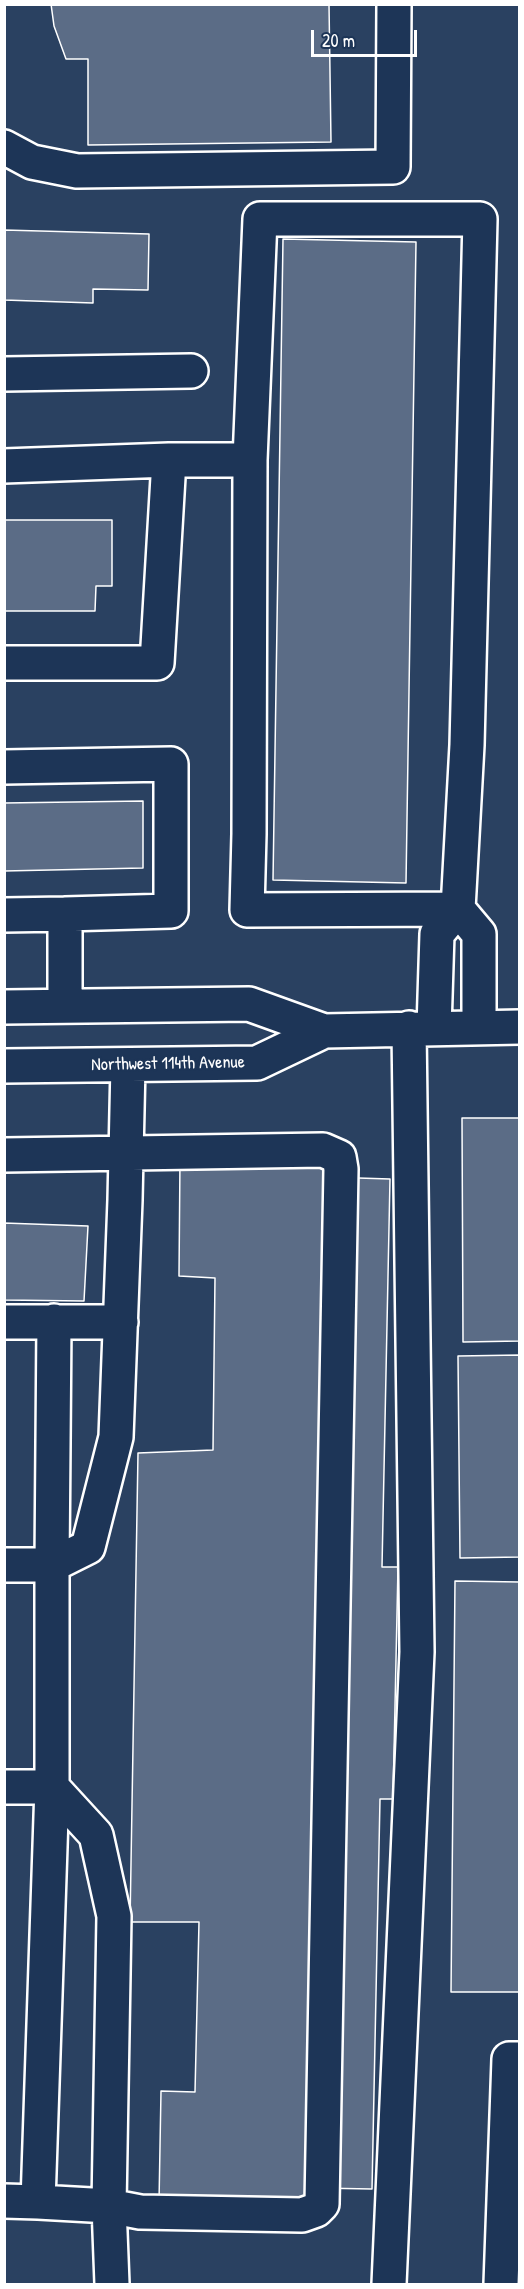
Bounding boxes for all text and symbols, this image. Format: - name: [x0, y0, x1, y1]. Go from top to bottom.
- scale bar: [314, 18, 420, 56]
- text: 20 m: [322, 28, 355, 53]
- street label: Northwest 114th Avenue: [91, 1052, 245, 1076]

